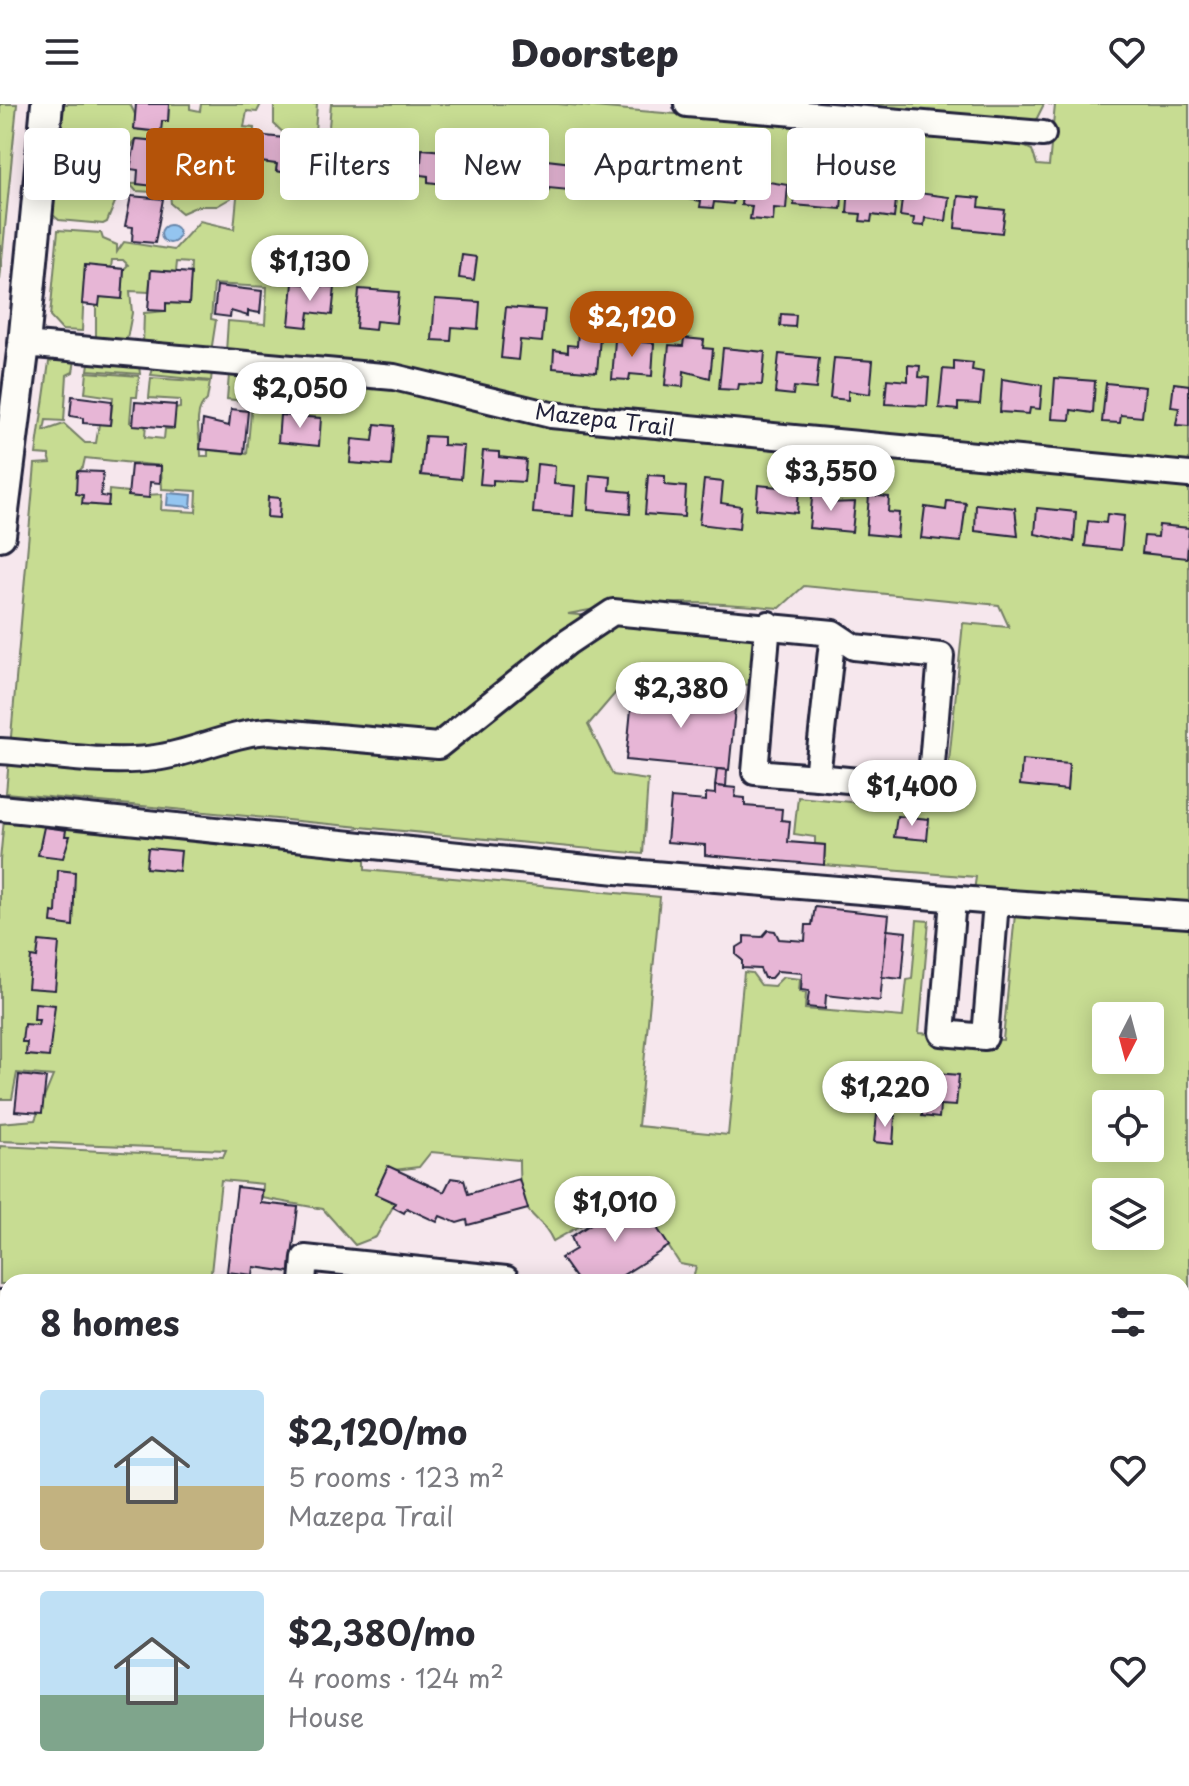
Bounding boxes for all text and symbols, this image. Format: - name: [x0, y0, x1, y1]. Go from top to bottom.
- text: Doorstep: [510, 25, 679, 79]
- icon: menu: [40, 30, 84, 74]
- icon: heart: [1105, 30, 1149, 74]
- chip: Buy: [24, 128, 130, 200]
- chip: Rent: [146, 128, 264, 200]
- chip: Filters: [280, 128, 419, 200]
- chip: New: [435, 128, 549, 200]
- chip: Apartment: [565, 128, 771, 200]
- chip: House: [787, 128, 925, 200]
- pin: $1,130: [245, 235, 375, 303]
- text: $1,130: [269, 241, 351, 280]
- pin: $2,120: [567, 291, 697, 359]
- text: $2,120: [588, 297, 676, 336]
- pin: $2,050: [235, 362, 365, 430]
- text: $2,050: [252, 368, 348, 407]
- street label: Mazepa Trail: [533, 393, 677, 443]
- pin: $3,550: [766, 445, 896, 513]
- text: $3,550: [785, 451, 877, 490]
- pin: $2,380: [616, 662, 746, 730]
- text: $2,380: [634, 668, 728, 707]
- pin: $1,400: [847, 760, 977, 828]
- text: $1,400: [866, 766, 958, 805]
- north arrow: [1092, 1002, 1164, 1074]
- map controls: [1092, 1002, 1164, 1250]
- pin: $1,220: [820, 1061, 950, 1129]
- text: $1,220: [840, 1067, 930, 1106]
- button: locate: [1092, 1090, 1164, 1162]
- pin: $1,010: [550, 1176, 680, 1244]
- button: layers: [1092, 1178, 1164, 1250]
- text: $1,010: [573, 1182, 657, 1221]
- text: 8 homes: [40, 1296, 180, 1348]
- icon: filters: [1106, 1300, 1150, 1344]
- text: $2,120/mo: [288, 1405, 467, 1457]
- icon: home: [104, 1422, 200, 1518]
- icon: heart: [1106, 1448, 1150, 1492]
- text: 5 rooms · 123 m²: [288, 1457, 504, 1496]
- text: Mazepa Trail: [288, 1496, 454, 1535]
- text: $2,380/mo: [288, 1606, 475, 1658]
- icon: home: [104, 1623, 200, 1719]
- icon: heart: [1106, 1649, 1150, 1693]
- text: 4 rooms · 124 m²: [288, 1658, 504, 1697]
- text: House: [288, 1697, 364, 1736]

